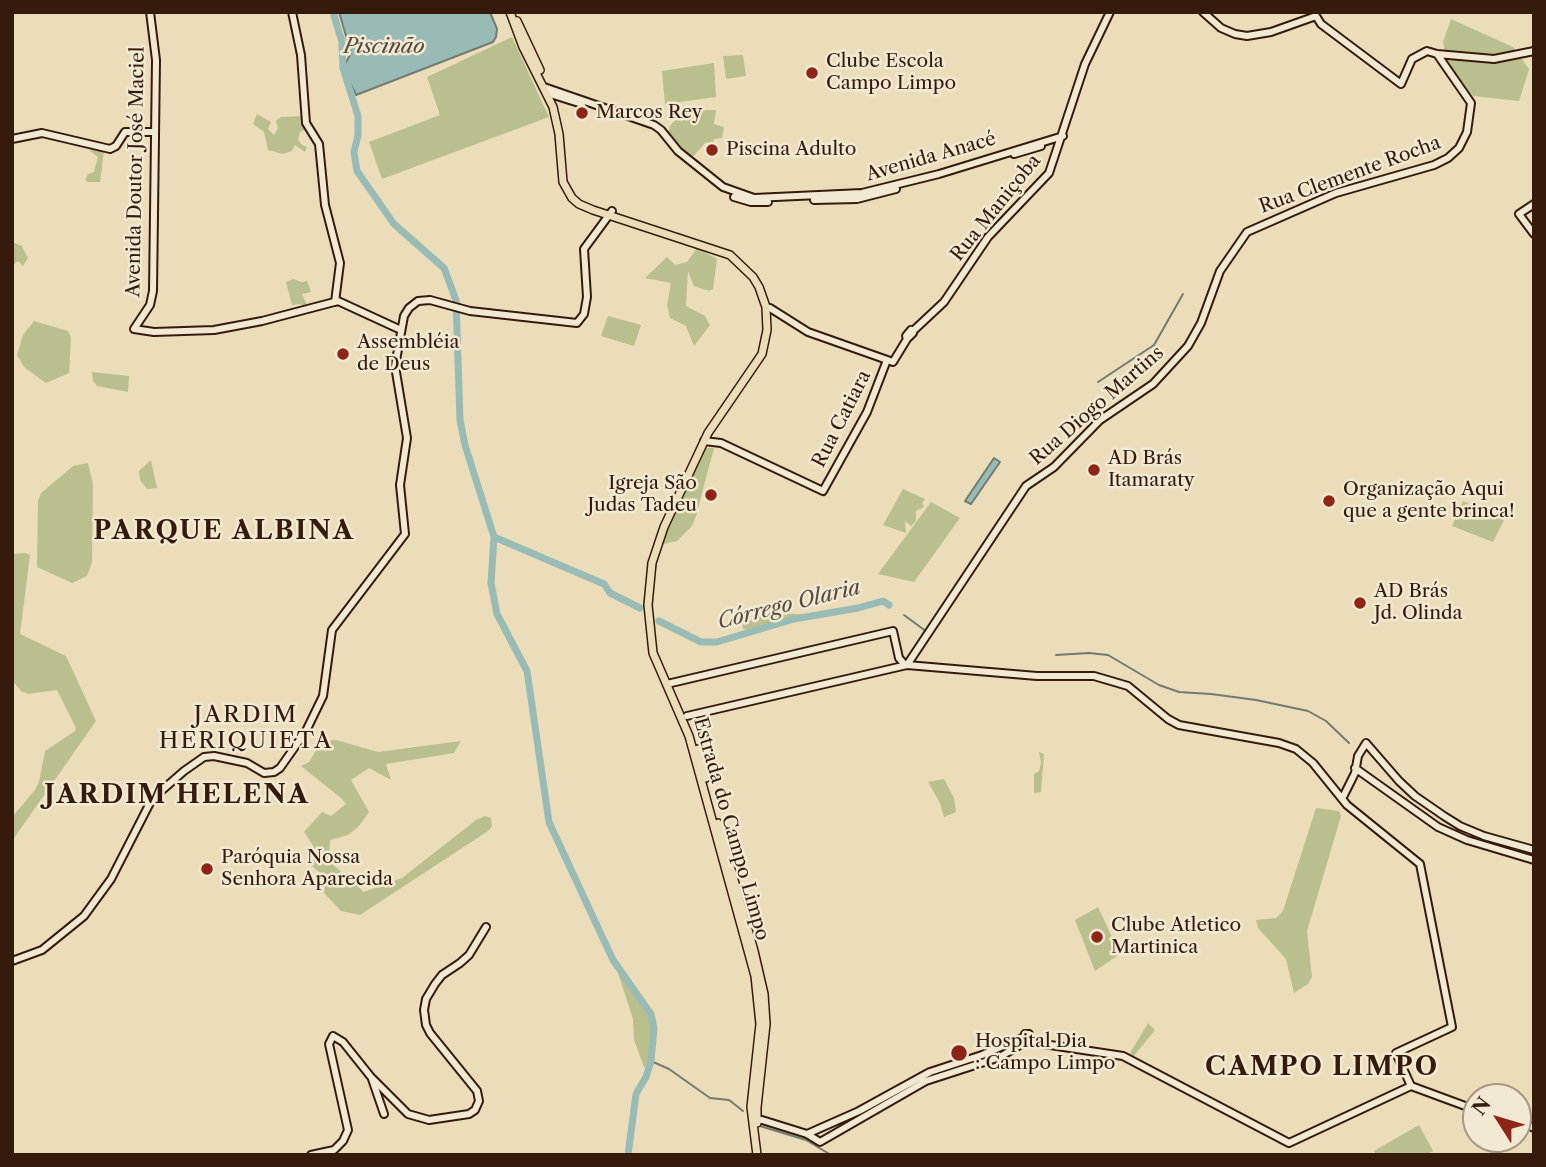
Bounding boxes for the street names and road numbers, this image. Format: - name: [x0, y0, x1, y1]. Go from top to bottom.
- street label: Avenida Doutor José Maciel: [122, 46, 150, 298]
- street label: Avenida Anacé: [863, 128, 999, 186]
- street label: Rua Clemente Rocha: [1256, 132, 1444, 218]
- street label: Rua Maniçoba: [946, 150, 1046, 266]
- street label: Rua Diogo Martins: [1025, 342, 1169, 470]
- street label: Rua Catiara: [808, 367, 876, 471]
- street label: Estrada do Campo Limpo: [688, 715, 774, 943]

